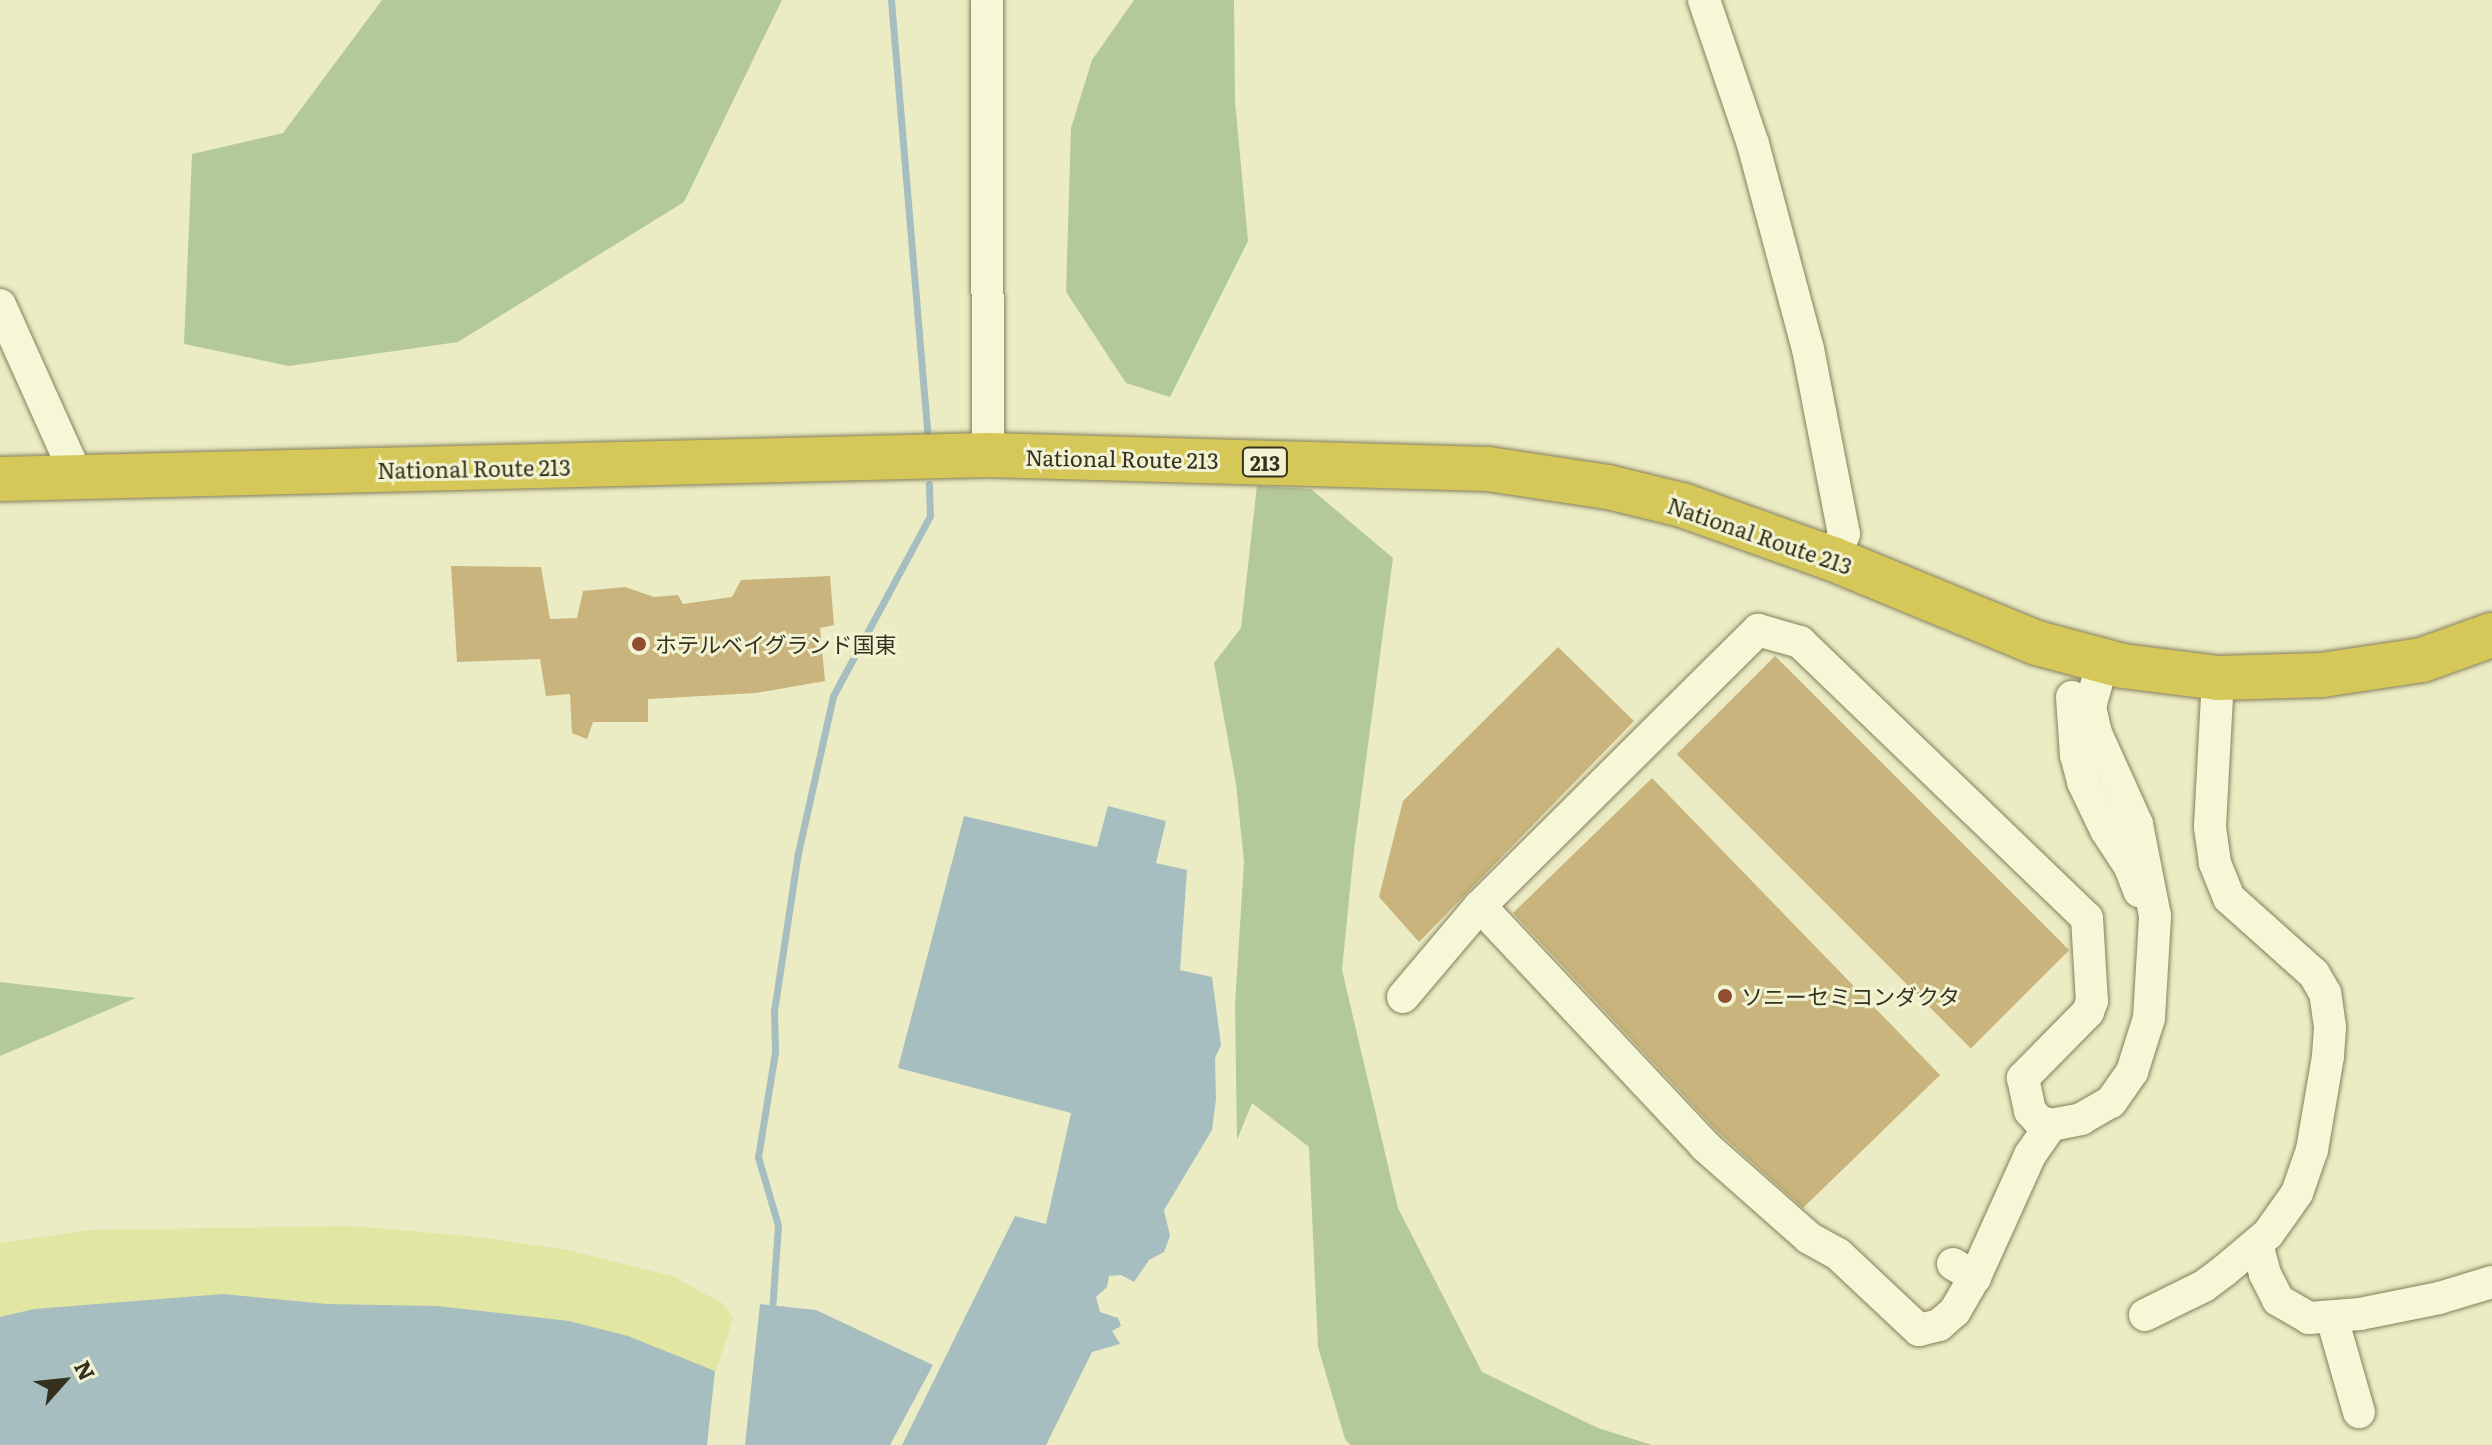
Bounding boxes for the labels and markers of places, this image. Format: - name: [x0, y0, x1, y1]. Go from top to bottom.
- place label: ホテルベイグランド国東: [655, 631, 897, 657]
- marker: ホテルベイグランド国東: [630, 635, 648, 653]
- place label: ソニーセミコンダクタ: [1741, 983, 1961, 1009]
- marker: ソニーセミコンダクタ: [1716, 987, 1734, 1005]

